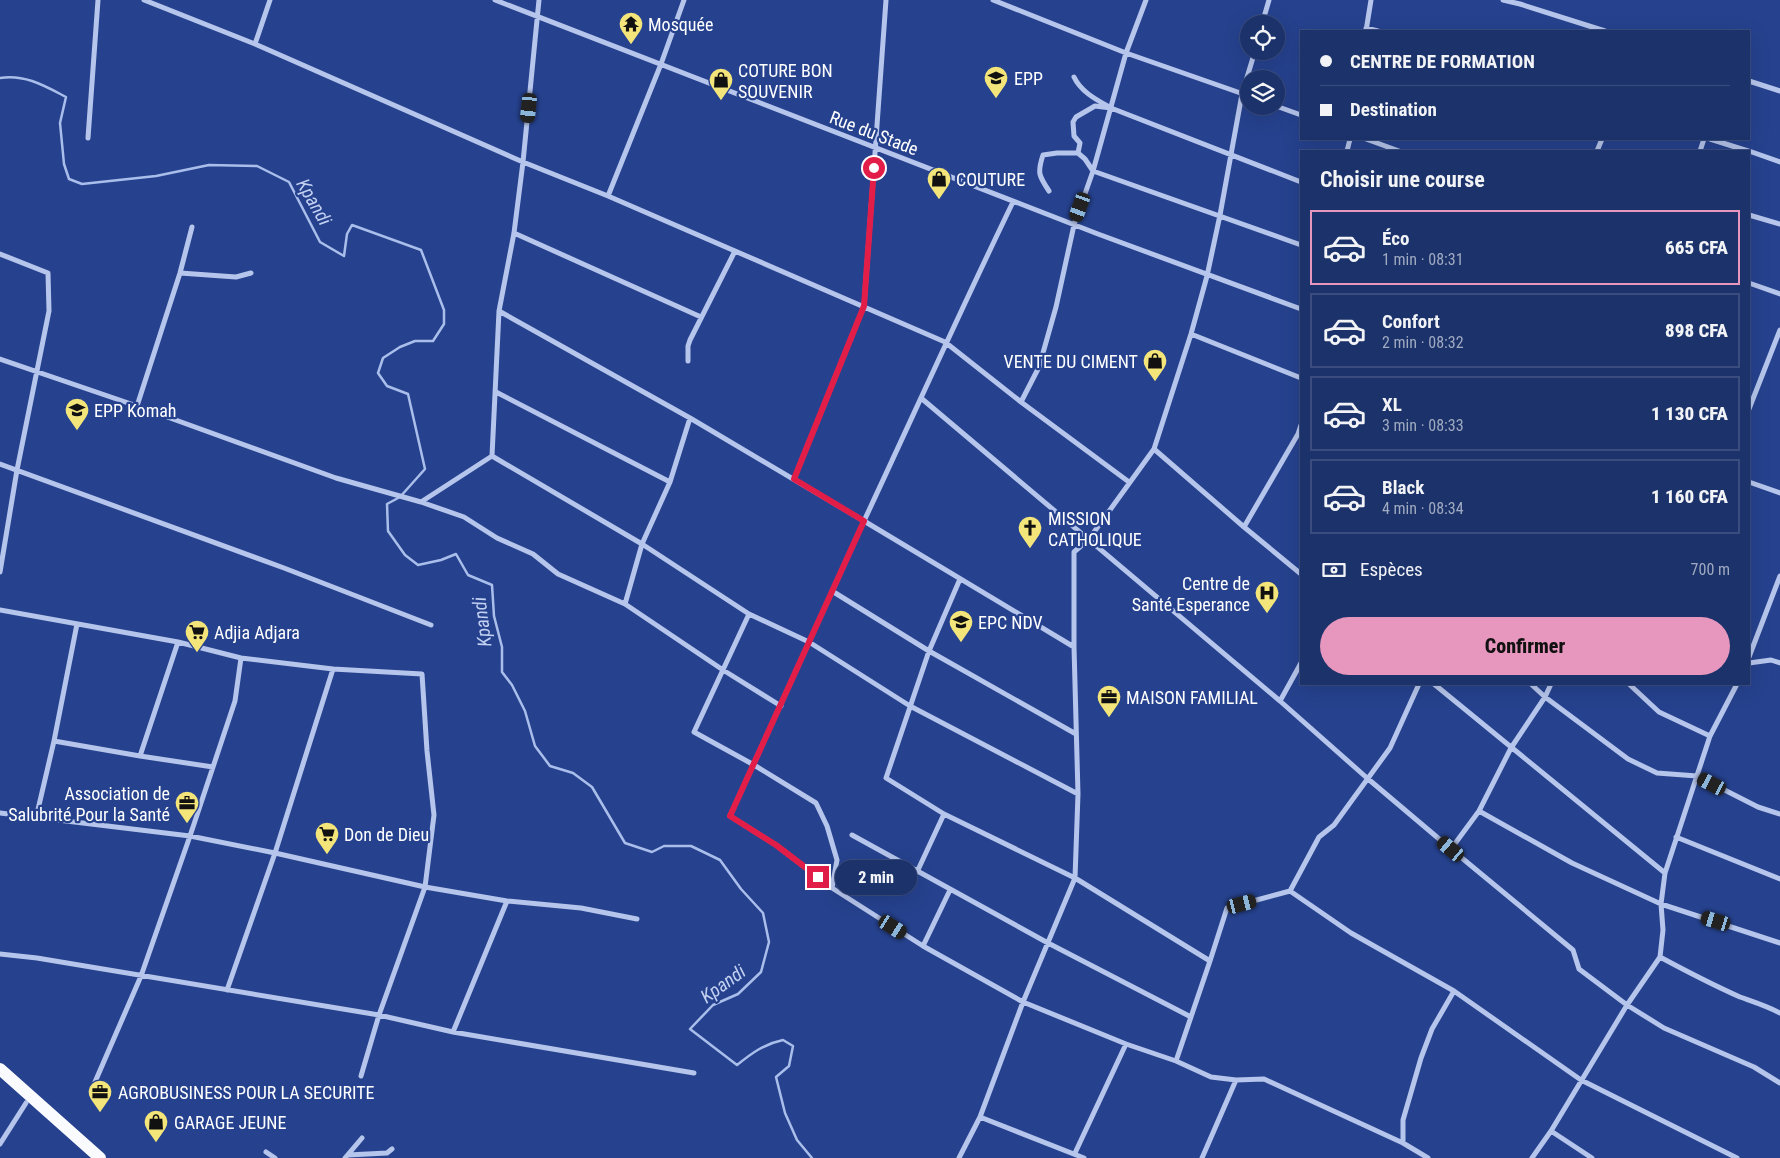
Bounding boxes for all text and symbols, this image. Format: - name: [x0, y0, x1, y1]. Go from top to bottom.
- temple icon: Mosquée: [618, 11, 644, 45]
- place label: Mosquée: [648, 14, 713, 35]
- map controls: [1240, 15, 1285, 115]
- button: locate: [1240, 15, 1285, 60]
- text: CENTRE DE FORMATION: [1350, 50, 1535, 73]
- place label: COTURE BON SOUVENIR: [738, 60, 833, 102]
- school or university icon: EPP: [983, 65, 1009, 99]
- shop icon: COTURE BON SOUVENIR: [708, 67, 734, 101]
- place label: EPP: [1014, 68, 1043, 89]
- button: layers: [1240, 70, 1285, 115]
- car: [519, 92, 538, 124]
- text: Destination: [1350, 98, 1437, 121]
- street label: Rue du Stade: [827, 106, 921, 160]
- route start: [863, 157, 885, 179]
- shop icon: COUTURE: [926, 166, 952, 200]
- text: Choisir une course: [1320, 167, 1485, 192]
- place label: COUTURE: [956, 169, 1025, 190]
- water label: Kpandi: [292, 175, 337, 230]
- car: [1067, 190, 1092, 224]
- icon: car: [1322, 225, 1367, 270]
- text: Éco: [1382, 227, 1409, 250]
- text: 665 CFA: [1665, 236, 1728, 259]
- text: 1 min · 08:31: [1382, 250, 1464, 269]
- icon: car: [1322, 308, 1367, 353]
- text: Confort: [1382, 310, 1440, 333]
- text: 898 CFA: [1665, 319, 1728, 342]
- text: 2 min · 08:32: [1382, 333, 1464, 352]
- shop icon: VENTE DU CIMENT: [1142, 348, 1168, 382]
- place label: VENTE DU CIMENT: [1004, 351, 1138, 372]
- icon: car: [1322, 391, 1367, 436]
- text: XL: [1382, 393, 1402, 416]
- school or university icon: EPP Komah: [64, 397, 90, 431]
- place label: EPP Komah: [94, 400, 177, 421]
- text: 1 130 CFA: [1651, 402, 1728, 425]
- text: 3 min · 08:33: [1382, 416, 1464, 435]
- icon: car: [1322, 474, 1367, 519]
- text: Black: [1382, 476, 1424, 499]
- text: 1 160 CFA: [1651, 485, 1728, 508]
- text: 4 min · 08:34: [1382, 499, 1464, 518]
- place label: MISSION CATHOLIQUE: [1048, 508, 1142, 550]
- church icon: MISSION CATHOLIQUE: [1017, 515, 1043, 549]
- icon: cash: [1320, 556, 1348, 584]
- text: Espèces: [1360, 558, 1423, 581]
- text: 700 m: [1691, 560, 1730, 579]
- place label: Centre de Santé Esperance: [1132, 573, 1250, 615]
- hospital icon: Centre de Santé Esperance: [1254, 580, 1280, 614]
- water label: Kpandi: [467, 595, 496, 648]
- school or university icon: EPC NDV: [948, 609, 974, 643]
- place label: EPC NDV: [978, 612, 1043, 633]
- button: Confirmer: [1320, 617, 1730, 675]
- supermarket icon: Adjia Adjara: [184, 619, 210, 653]
- place label: Adjia Adjara: [214, 622, 300, 643]
- office icon: MAISON FAMILIAL: [1096, 684, 1122, 718]
- place label: MAISON FAMILIAL: [1126, 687, 1258, 708]
- car: [1695, 771, 1728, 797]
- place label: Association de Salubrité Pour la Santé: [8, 783, 170, 825]
- office icon: Association de Salubrité Pour la Santé: [174, 790, 200, 824]
- supermarket icon: Don de Dieu: [314, 821, 340, 855]
- place label: Don de Dieu: [344, 824, 429, 845]
- car: [1434, 834, 1467, 864]
- callout: 2 min: [836, 860, 918, 894]
- route end: [807, 866, 829, 888]
- text: 2 min: [858, 868, 894, 887]
- car: [1225, 893, 1258, 915]
- car: [1699, 909, 1732, 933]
- car: [876, 913, 909, 941]
- water label: Kpandi: [696, 960, 751, 1008]
- office icon: AGROBUSINESS POUR LA SECURITE: [87, 1079, 113, 1113]
- place label: AGROBUSINESS POUR LA SECURITE: [118, 1082, 375, 1103]
- shop icon: GARAGE JEUNE: [143, 1109, 169, 1143]
- place label: GARAGE JEUNE: [174, 1112, 286, 1133]

